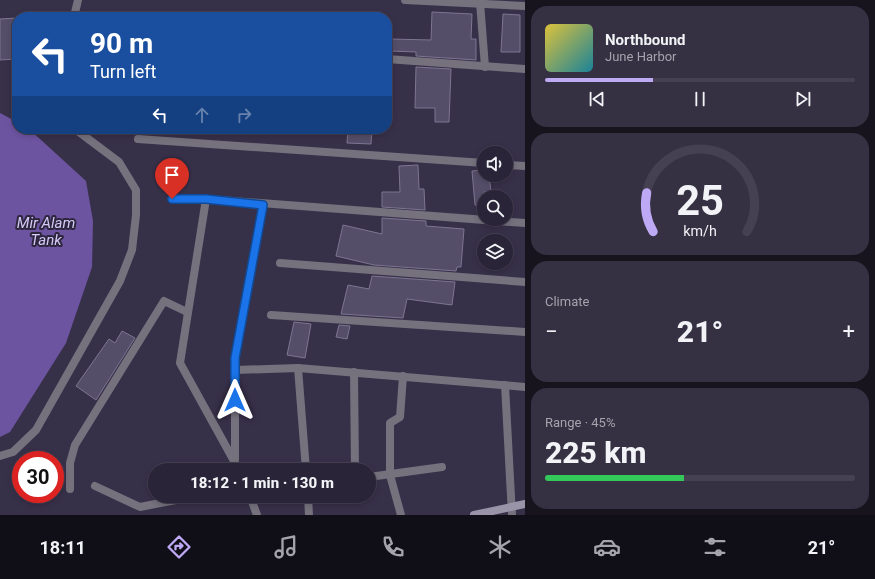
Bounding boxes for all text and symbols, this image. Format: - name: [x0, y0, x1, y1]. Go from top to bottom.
- text: 90 m: [90, 27, 153, 60]
- icon: left: [24, 28, 76, 80]
- text: Northbound: [605, 31, 686, 49]
- text: June Harbor: [605, 49, 677, 64]
- text: Turn left: [90, 61, 156, 82]
- icon: previous: [586, 88, 608, 110]
- icon: pause: [689, 88, 711, 110]
- icon: next: [792, 88, 814, 110]
- icon: left: [149, 104, 171, 126]
- icon: ahead: [191, 104, 213, 126]
- icon: right: [233, 104, 255, 126]
- map controls: [477, 146, 513, 270]
- button: sound: [477, 146, 513, 182]
- pin: [155, 158, 189, 199]
- icon: arrive: [161, 164, 183, 186]
- text: 25: [676, 176, 724, 225]
- button: search: [477, 190, 513, 226]
- water label: Mir Alam Tank: [17, 214, 75, 249]
- text: km/h: [683, 222, 717, 238]
- button: layers: [477, 234, 513, 270]
- text: Climate: [545, 294, 589, 309]
- text: 21°: [677, 314, 723, 349]
- text: −: [545, 319, 558, 344]
- text: +: [843, 319, 855, 344]
- position arrow: [214, 379, 256, 421]
- text: Range · 45%: [545, 415, 615, 430]
- text: 225 km: [545, 435, 647, 470]
- speed limit sign: 30: [12, 451, 64, 503]
- text: 18:12 · 1 min · 130 m: [190, 474, 334, 492]
- icon: directions: [165, 533, 193, 561]
- icon: music: [272, 533, 300, 561]
- icon: phone: [379, 533, 407, 561]
- icon: climate: [486, 533, 514, 561]
- icon: car: [593, 533, 621, 561]
- icon: filters: [701, 533, 729, 561]
- text: 18:11: [40, 537, 86, 558]
- text: 21°: [808, 537, 835, 558]

